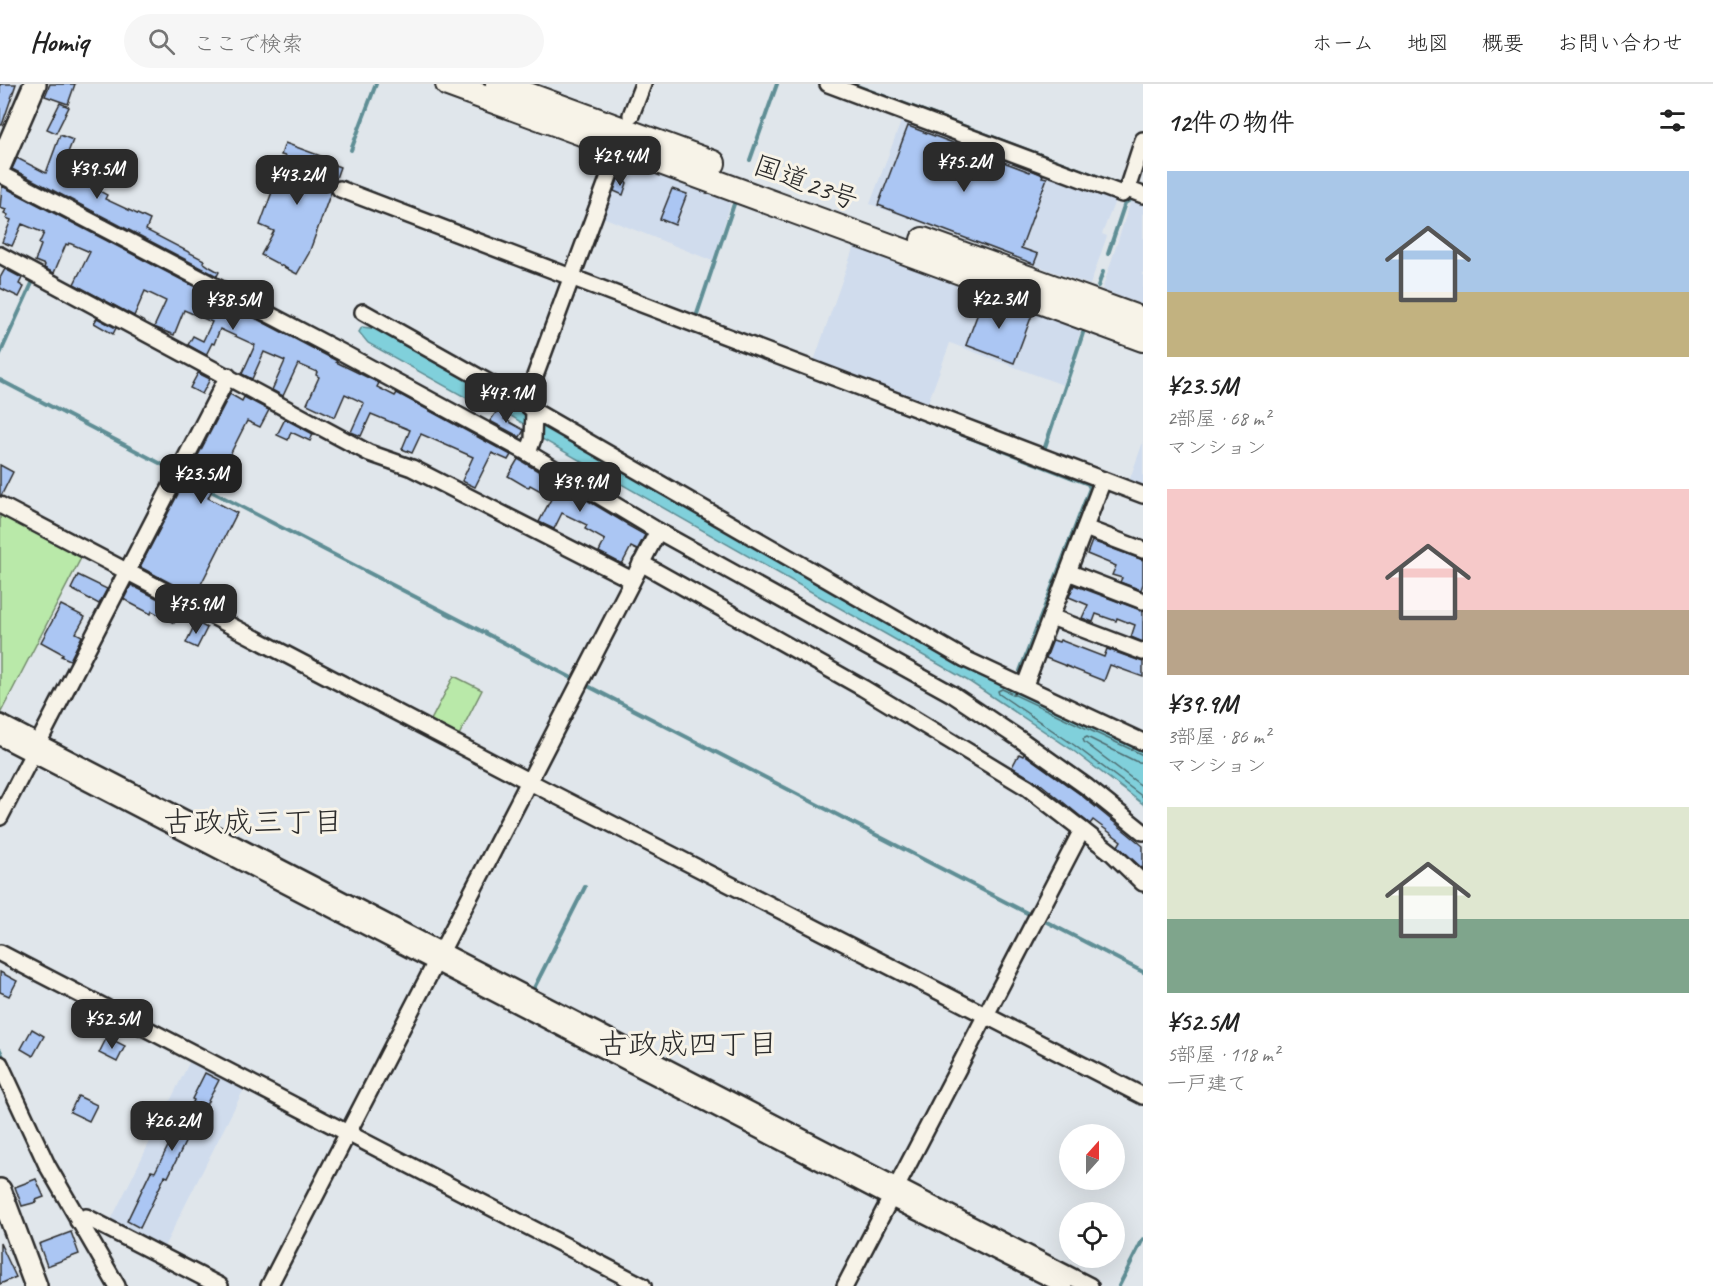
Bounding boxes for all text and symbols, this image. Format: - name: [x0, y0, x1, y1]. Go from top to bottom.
- search box: [124, 14, 544, 68]
- text: Homiq: [30, 24, 88, 59]
- icon: search: [145, 25, 178, 58]
- text: ここで検索: [193, 30, 303, 58]
- text: ホーム: [1312, 30, 1374, 56]
- text: 地図: [1407, 30, 1449, 56]
- text: 概要: [1482, 30, 1524, 56]
- text: お問い合わせ: [1557, 30, 1683, 56]
- icon: filters: [1656, 104, 1689, 137]
- text: 12件の物件: [1167, 106, 1294, 139]
- pin: ¥29.4M: [571, 136, 669, 187]
- pin: ¥75.2M: [915, 142, 1013, 193]
- text: ¥29.4M: [593, 143, 647, 168]
- street label: 国道23号: [749, 147, 863, 217]
- pin: ¥39.5M: [48, 149, 146, 200]
- text: ¥75.2M: [937, 149, 991, 174]
- pin: ¥43.2M: [248, 155, 346, 206]
- text: ¥39.5M: [70, 156, 124, 181]
- text: ¥43.2M: [270, 162, 324, 187]
- icon: home: [1374, 210, 1482, 318]
- pin: ¥22.3M: [950, 279, 1048, 330]
- pin: ¥38.5M: [184, 280, 282, 331]
- text: ¥22.3M: [972, 286, 1026, 311]
- text: ¥38.5M: [206, 287, 260, 312]
- text: ¥23.5M: [1167, 369, 1238, 402]
- pin: ¥47.1M: [457, 373, 555, 424]
- text: ¥47.1M: [479, 380, 533, 405]
- text: 2部屋 · 68 m²: [1167, 406, 1270, 431]
- text: マンション: [1167, 435, 1266, 460]
- pin: ¥23.5M: [152, 454, 250, 505]
- text: ¥23.5M: [174, 461, 228, 486]
- pin: ¥39.9M: [531, 462, 629, 513]
- text: ¥39.9M: [553, 469, 607, 494]
- icon: home: [1374, 528, 1482, 636]
- pin: ¥75.9M: [147, 584, 245, 635]
- text: ¥75.9M: [169, 591, 223, 616]
- text: ¥39.9M: [1167, 687, 1237, 720]
- text: 3部屋 · 86 m²: [1167, 724, 1270, 749]
- text: マンション: [1167, 753, 1266, 778]
- district label: 古政成三丁目: [163, 803, 343, 841]
- icon: home: [1374, 846, 1482, 954]
- pin: ¥52.5M: [63, 999, 161, 1050]
- text: ¥52.5M: [1167, 1005, 1237, 1038]
- text: ¥52.5M: [85, 1006, 139, 1031]
- district label: 古政成四丁目: [598, 1025, 778, 1063]
- text: 5部屋 · 118 m²: [1167, 1042, 1279, 1067]
- text: 一戸建て: [1167, 1071, 1247, 1096]
- pin: ¥26.2M: [123, 1101, 221, 1152]
- text: ¥26.2M: [145, 1108, 199, 1133]
- north arrow: [1059, 1124, 1125, 1190]
- map controls: [1059, 1124, 1125, 1268]
- button: locate: [1059, 1202, 1125, 1268]

